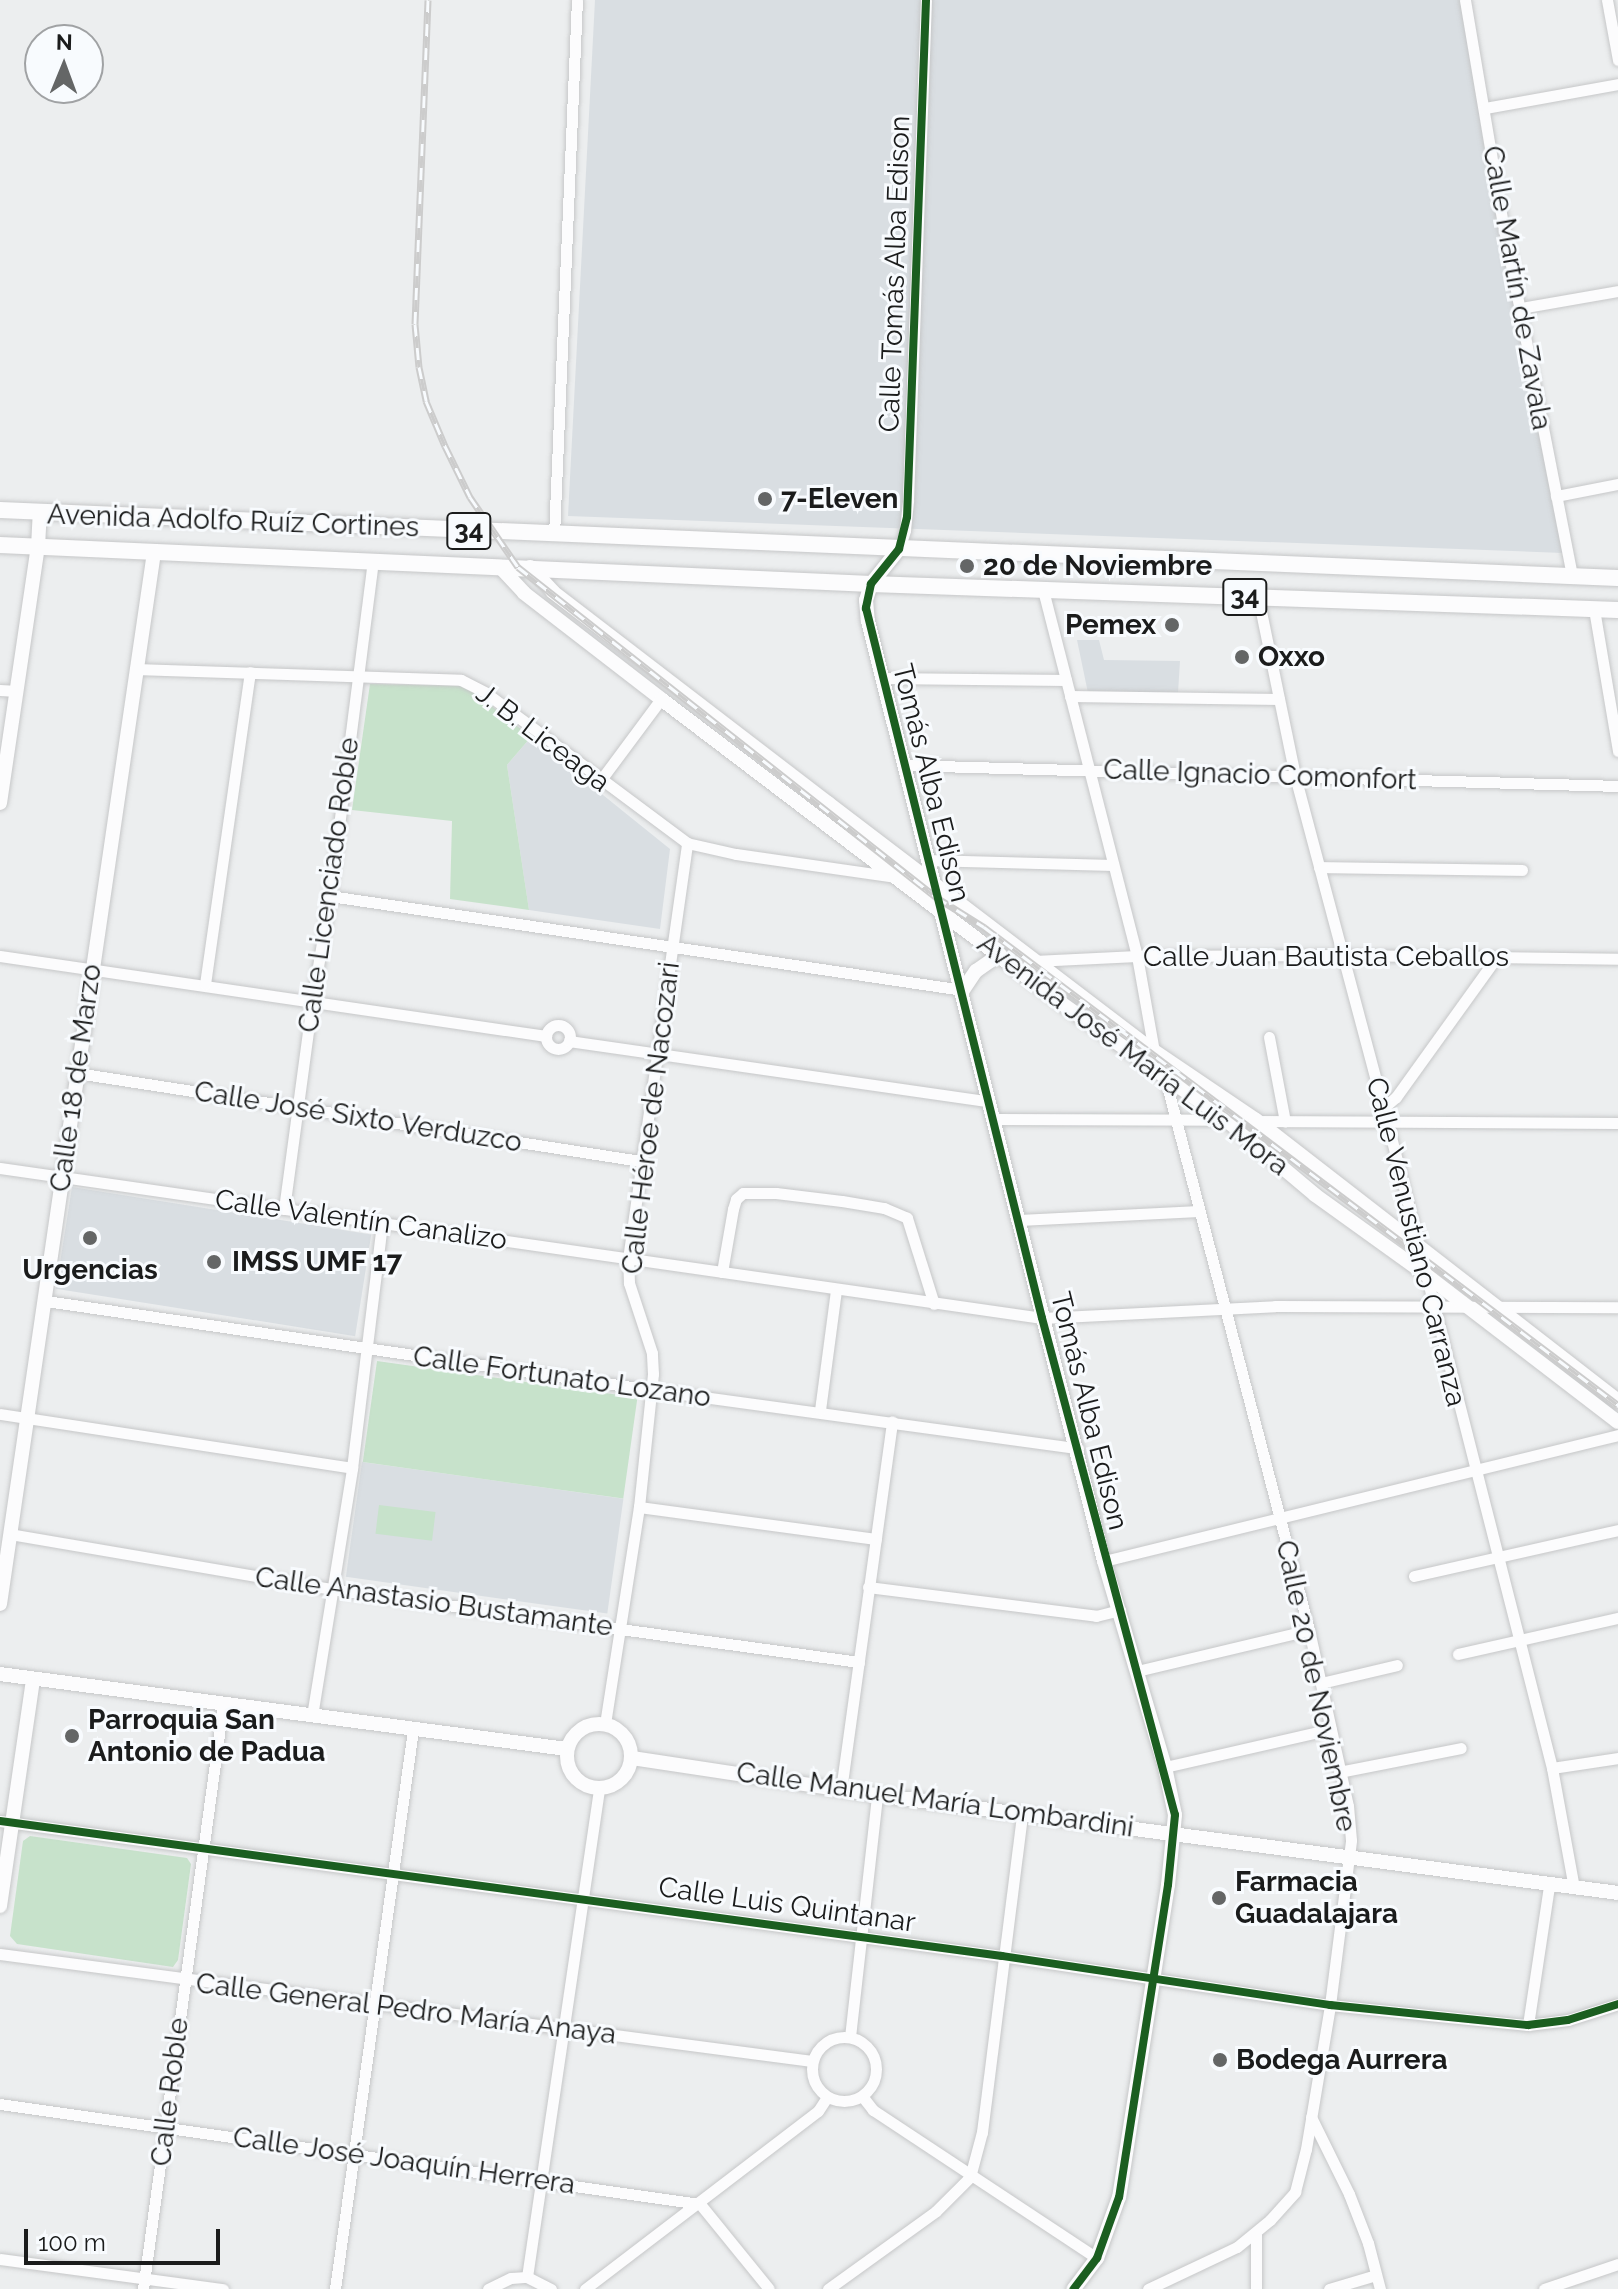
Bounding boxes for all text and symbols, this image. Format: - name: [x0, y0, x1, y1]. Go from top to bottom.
- north arrow: [24, 24, 104, 104]
- text: N: [56, 29, 73, 55]
- street label: Calle Tomás Alba Edison: [873, 114, 917, 434]
- street label: Calle Martín de Zavala: [1475, 143, 1559, 433]
- place label: 7-Eleven: [781, 482, 898, 516]
- marker: 7-Eleven: [756, 490, 774, 508]
- street label: Avenida Adolfo Ruíz Cortines: [46, 498, 420, 544]
- road number: 34: [445, 509, 493, 553]
- place label: 20 de Noviembre: [983, 549, 1212, 583]
- marker: 20 de Noviembre: [958, 557, 976, 575]
- road number: 34: [1221, 575, 1269, 619]
- place label: Pemex: [1065, 608, 1156, 642]
- marker: Pemex: [1163, 616, 1181, 634]
- place label: Oxxo: [1258, 640, 1325, 674]
- marker: Oxxo: [1233, 648, 1251, 666]
- street label: Tomás Alba Edison: [885, 660, 977, 906]
- street label: J. B. Liceaga: [470, 677, 616, 799]
- street label: Calle Licenciado Roble: [292, 735, 366, 1035]
- street label: Calle Ignacio Comonfort: [1103, 753, 1417, 797]
- street label: Avenida José María Luis Mora: [970, 927, 1296, 1183]
- street label: Calle Juan Bautista Ceballos: [1143, 940, 1509, 974]
- street label: Calle Héroe de Nacozari: [615, 960, 687, 1276]
- street label: Calle 18 de Marzo: [43, 962, 109, 1194]
- street label: Calle José Sixto Verduzco: [191, 1074, 525, 1160]
- street label: Calle Venustiano Carranza: [1359, 1074, 1473, 1410]
- street label: Calle Valentín Canalizo: [213, 1183, 509, 1257]
- marker: Urgencias: [79, 1227, 101, 1249]
- place label: IMSS UMF 17: [232, 1245, 403, 1279]
- marker: IMSS UMF 17: [203, 1251, 225, 1273]
- place label: Urgencias: [22, 1253, 158, 1287]
- street label: Tomás Alba Edison: [1043, 1288, 1135, 1534]
- street label: Calle Fortunato Lozano: [411, 1339, 713, 1415]
- street label: Calle 20 de Noviembre: [1269, 1537, 1363, 1835]
- street label: Calle Anastasio Bustamante: [253, 1560, 615, 1644]
- place label: Parroquia San Antonio de Padua: [88, 1703, 325, 1769]
- marker: Parroquia San Antonio de Padua: [63, 1727, 81, 1745]
- street label: Calle Manuel María Lombardini: [734, 1755, 1136, 1845]
- place label: Farmacia Guadalajara: [1235, 1865, 1398, 1931]
- street label: Calle Luis Quintanar: [656, 1870, 918, 1940]
- marker: Farmacia Guadalajara: [1210, 1889, 1228, 1907]
- street label: Calle General Pedro María Anaya: [193, 1966, 619, 2052]
- street label: Calle Roble: [144, 2016, 196, 2168]
- place label: Bodega Aurrera: [1236, 2043, 1448, 2077]
- marker: Bodega Aurrera: [1211, 2051, 1229, 2069]
- street label: Calle José Joaquín Herrera: [230, 2120, 578, 2202]
- scale bar: [28, 2213, 224, 2263]
- text: 100 m: [38, 2228, 106, 2257]

